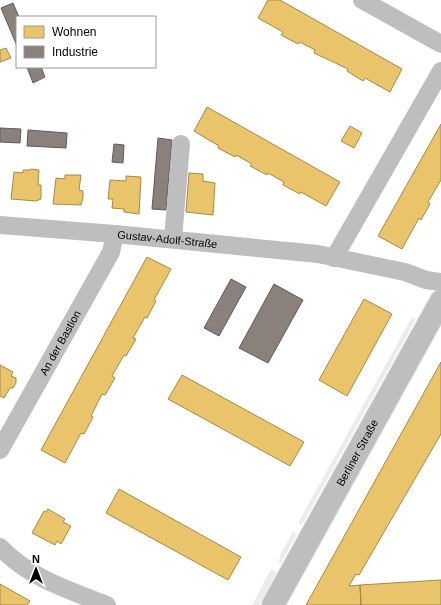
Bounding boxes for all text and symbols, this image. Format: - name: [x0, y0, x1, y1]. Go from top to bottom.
- legend: [16, 16, 156, 68]
- text: Wohnen: [52, 25, 96, 39]
- text: Industrie: [52, 45, 98, 59]
- street label: Gustav-Adolf-Straße: [117, 228, 218, 250]
- street label: An der Bastion: [37, 308, 83, 377]
- street label: Berliner Straße: [334, 417, 380, 488]
- north arrow: [16, 549, 56, 589]
- text: N: [32, 553, 40, 565]

